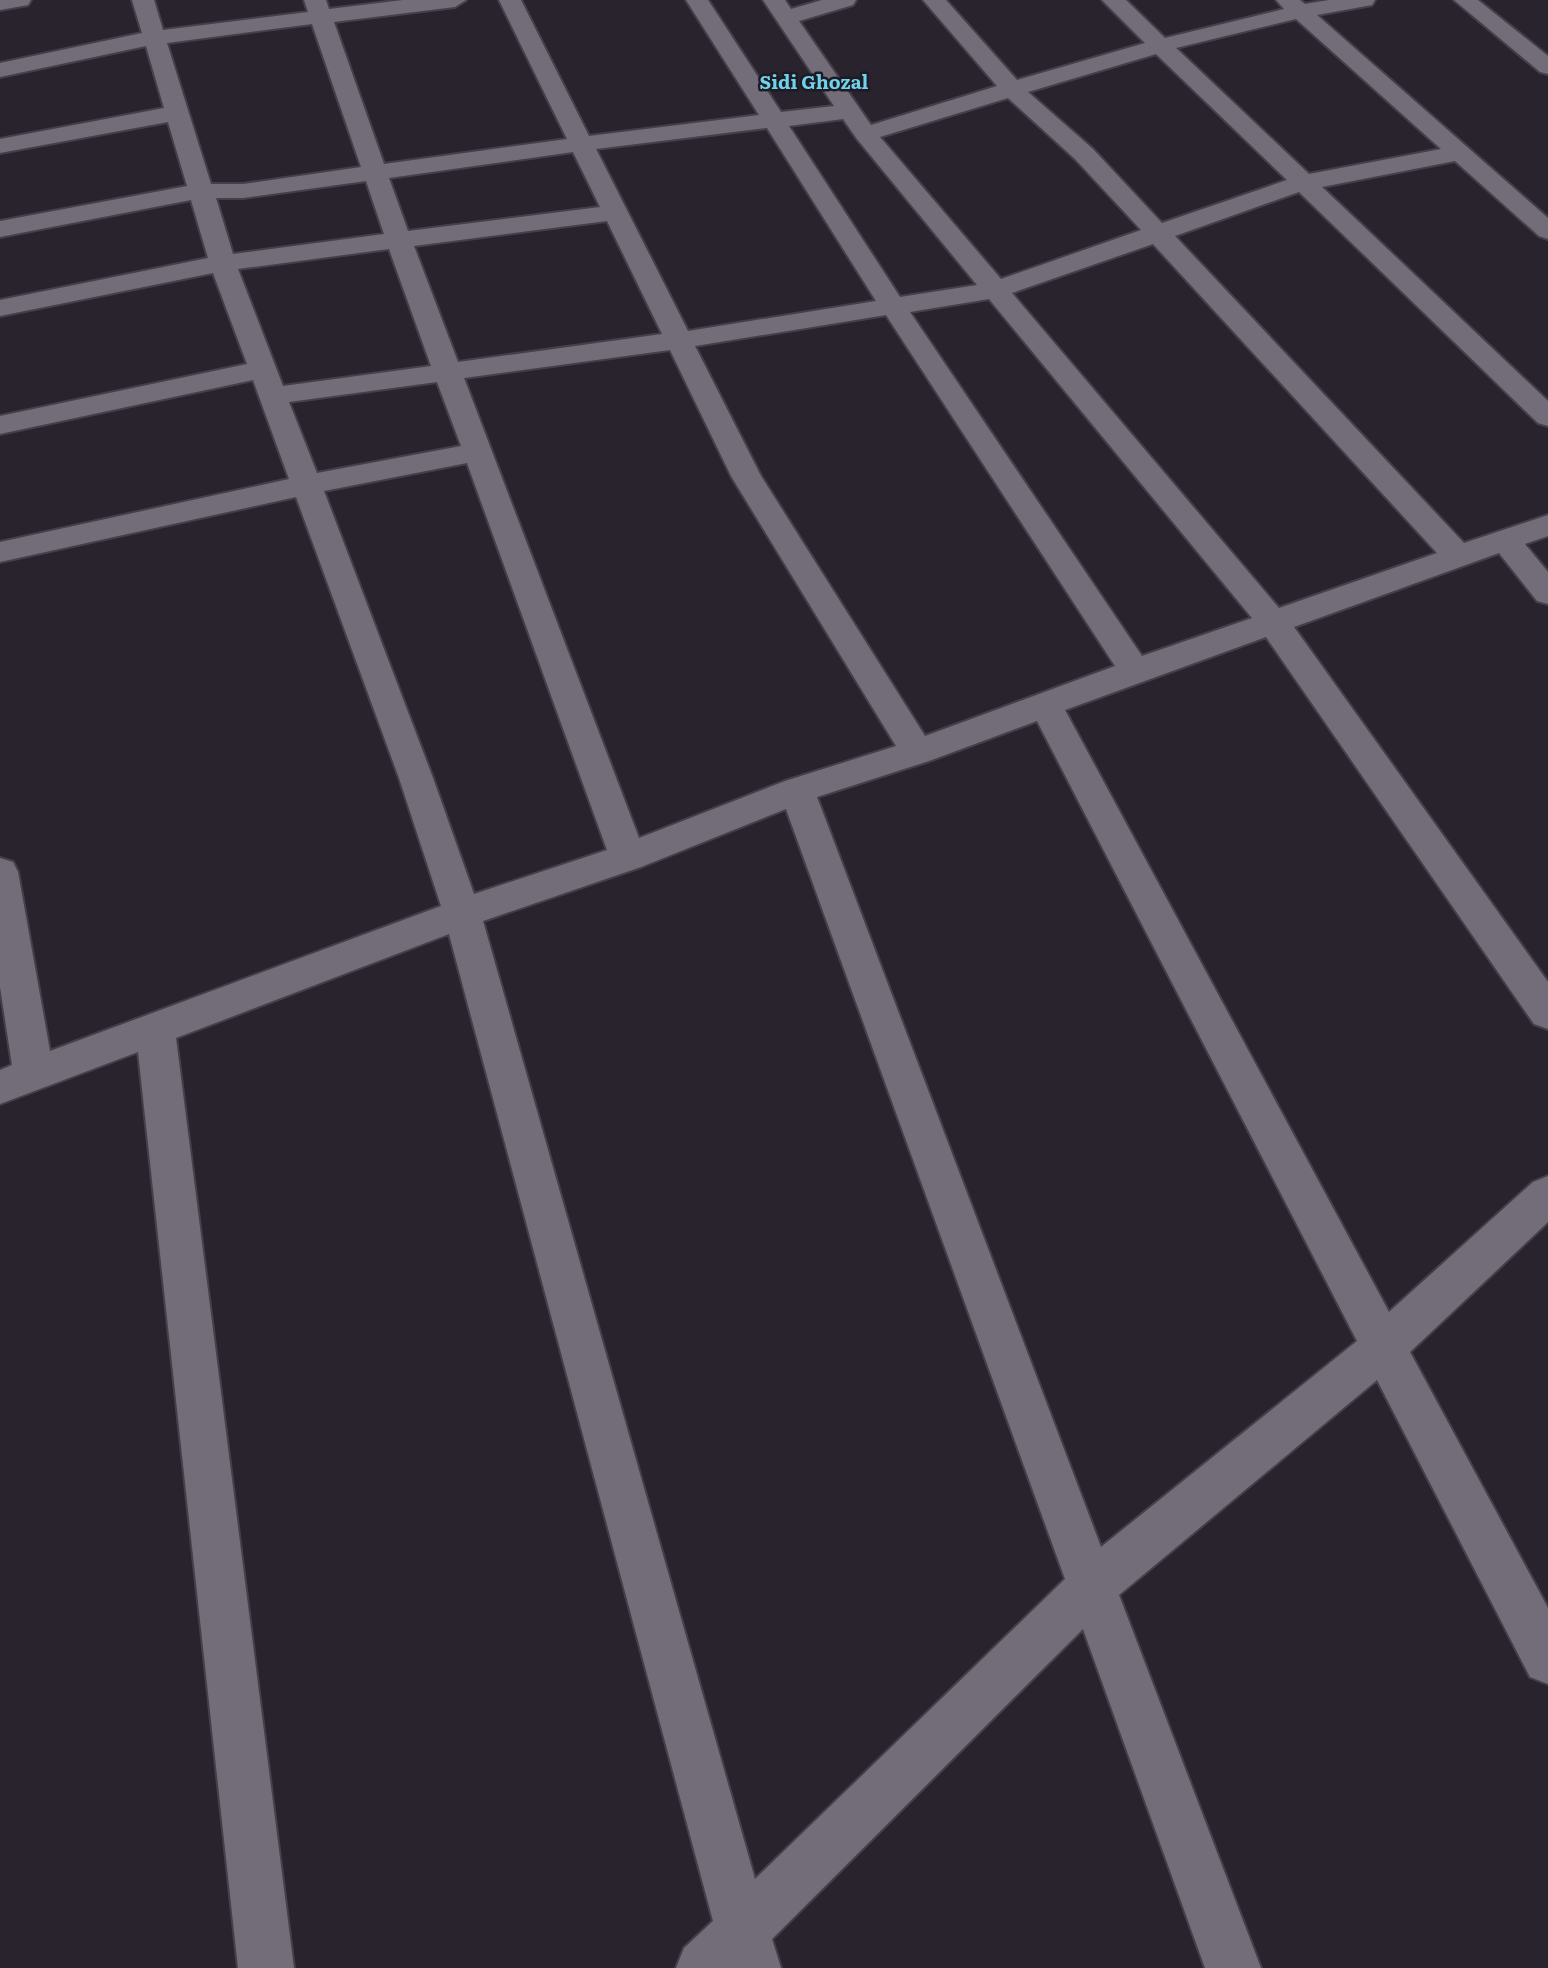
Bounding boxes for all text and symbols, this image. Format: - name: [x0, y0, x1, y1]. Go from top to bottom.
- district label: Sidi Ghozal: [759, 67, 869, 95]

